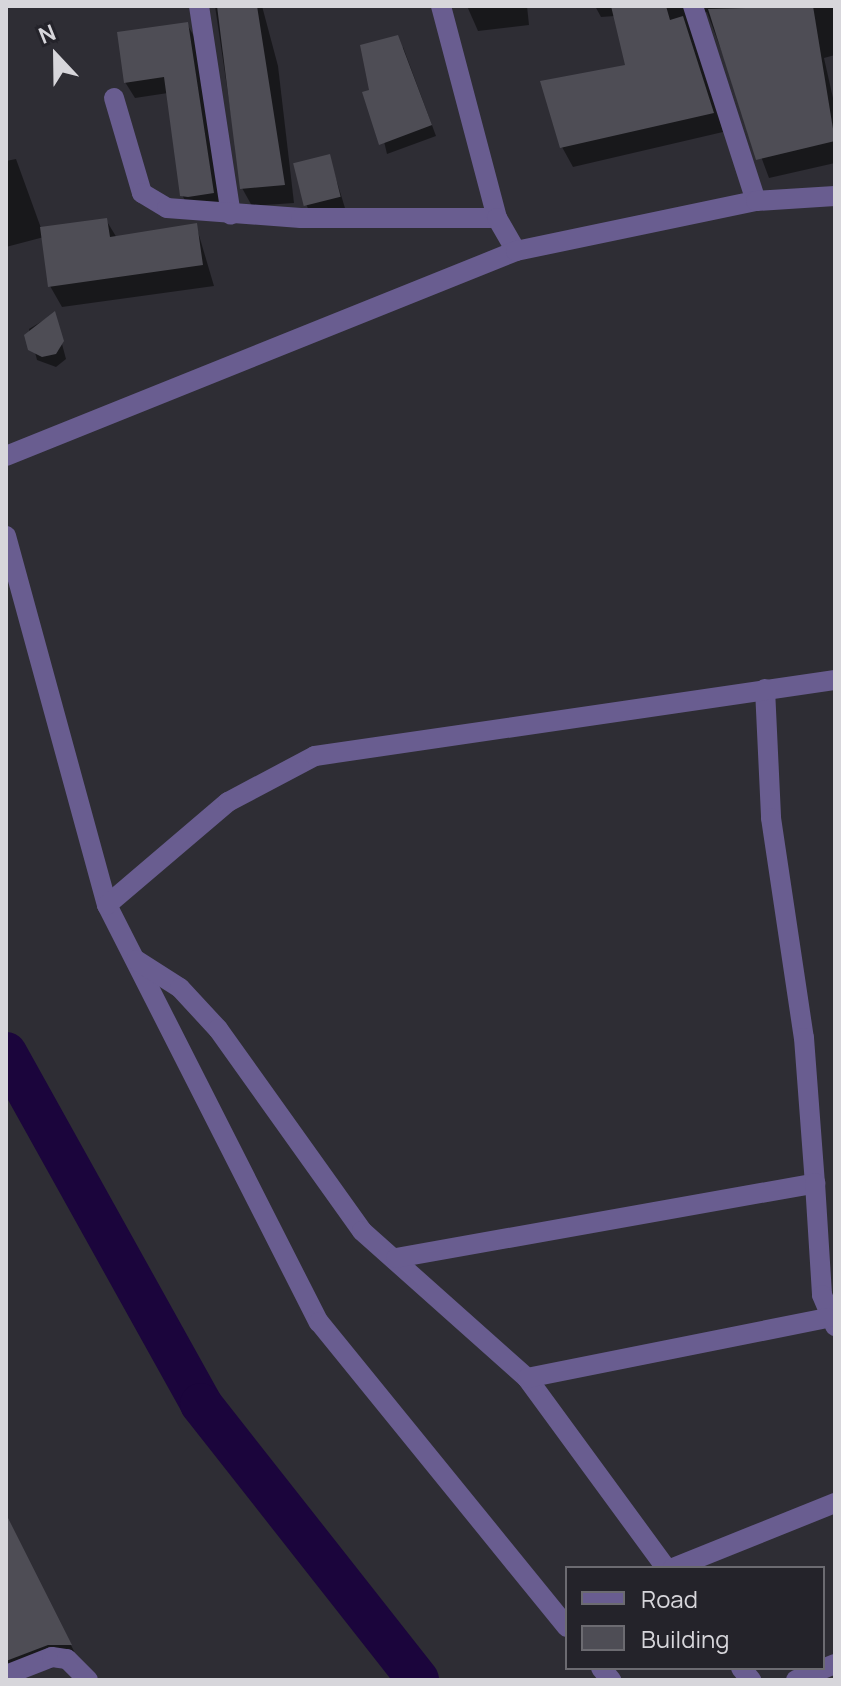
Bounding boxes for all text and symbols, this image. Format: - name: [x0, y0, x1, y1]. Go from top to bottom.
- north arrow: [16, 16, 96, 96]
- text: N: [34, 17, 60, 51]
- legend: [565, 1566, 825, 1670]
- text: Road: [641, 1582, 698, 1615]
- text: Building: [641, 1622, 729, 1655]

